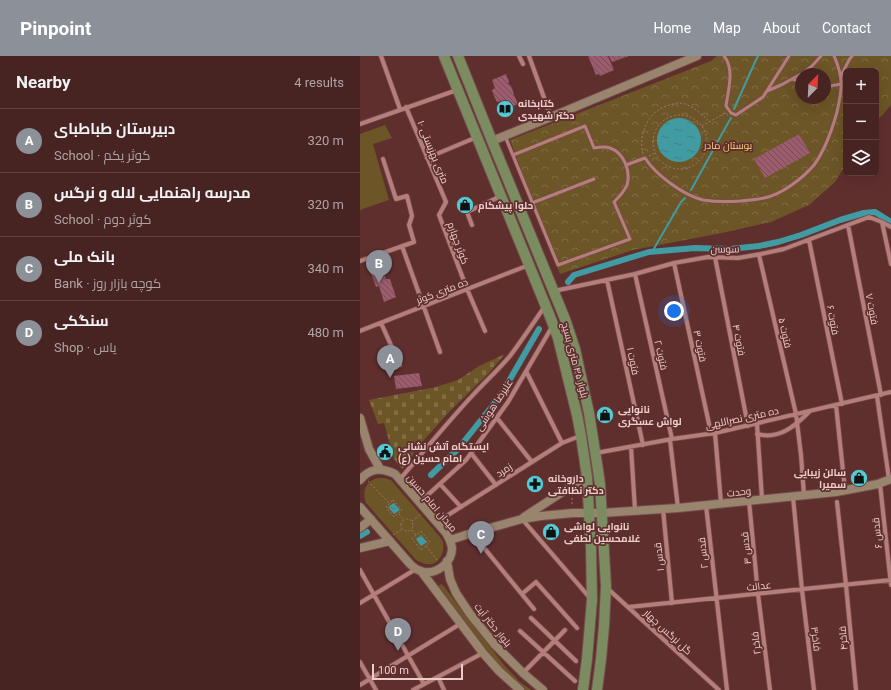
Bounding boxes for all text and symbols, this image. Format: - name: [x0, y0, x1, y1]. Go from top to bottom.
- text: Pinpoint: [20, 17, 91, 40]
- text: Home: [653, 20, 691, 36]
- text: Map: [713, 20, 741, 36]
- text: About: [763, 20, 800, 36]
- text: Contact: [822, 20, 871, 36]
- north arrow: [795, 68, 831, 104]
- map controls: [843, 68, 879, 176]
- button: +: [843, 68, 879, 104]
- text: Nearby: [16, 72, 71, 92]
- text: 4 results: [294, 75, 344, 90]
- place label: کتابخانه دکتر شهیدی: [518, 98, 574, 122]
- library icon: کتابخانه دکتر شهیدی: [495, 99, 515, 119]
- button: −: [843, 104, 879, 140]
- street label: ۱۰ متری بهزیستی: [414, 119, 451, 186]
- text: دبیرستان طباطبای: [54, 120, 175, 138]
- text: A: [25, 133, 33, 148]
- text: 320 m: [307, 133, 344, 148]
- park label: بوستان مادر: [703, 140, 752, 152]
- button: layers: [843, 140, 879, 176]
- text: School · کوثر یکم: [54, 148, 150, 163]
- text: مدرسه راهنمایی لاله و نرگس: [54, 184, 251, 202]
- shop icon: حلوا پیشکام: [455, 195, 475, 215]
- text: B: [25, 197, 33, 212]
- text: 320 m: [307, 197, 344, 212]
- place label: حلوا پیشکام: [478, 200, 534, 213]
- text: School · کوثر دوم: [54, 212, 151, 227]
- street label: کوثر چهارم: [443, 220, 471, 266]
- street label: سوسن: [710, 243, 740, 256]
- text: بانک ملی: [54, 248, 115, 266]
- pin: B: [366, 250, 392, 283]
- text: C: [25, 261, 33, 276]
- text: 340 m: [307, 261, 344, 276]
- text: Bank · کوچه بازار روز: [54, 276, 161, 291]
- street label: ده متری کوثر: [414, 276, 470, 307]
- street label: فتوت ۷: [864, 293, 880, 325]
- your location: [664, 301, 684, 321]
- street label: فتوت ۶: [825, 304, 841, 336]
- text: سنگکی: [54, 312, 109, 330]
- street label: فتوت ۵: [776, 317, 794, 349]
- street label: بلوار ۴۵ متری بسیج: [559, 321, 590, 399]
- street label: فتوت ۴: [731, 323, 747, 357]
- text: D: [25, 325, 33, 340]
- text: 480 m: [307, 325, 344, 340]
- street label: فتوت ۳: [691, 329, 709, 363]
- street label: فتوت ۲: [652, 339, 670, 371]
- text: Shop · یاس: [54, 340, 117, 355]
- pin: A: [377, 345, 403, 378]
- street label: فتوت ۱: [625, 346, 641, 376]
- street label: علیرضا هوشی: [473, 377, 516, 433]
- place label: نانوایی لواش عسگری: [618, 404, 682, 428]
- shop icon: نانوایی لواش عسگری: [595, 405, 615, 425]
- street label: ده متری نصراللهی: [704, 405, 780, 432]
- place label: ایستگاه آتش نشانی امام حسین (ع): [398, 441, 489, 466]
- public building icon: ایستگاه آتش نشانی امام حسین (ع): [375, 442, 395, 462]
- street label: زمرد: [494, 461, 514, 479]
- place label: سالن زیبایی سمیرا: [794, 467, 846, 491]
- shop icon: سالن زیبایی سمیرا: [849, 468, 869, 488]
- street label: میدان امام حسین: [403, 472, 459, 535]
- place label: داروخانه دکتر نظافتی: [548, 473, 604, 497]
- pharmacy icon: داروخانه دکتر نظافتی: [525, 474, 545, 494]
- street label: وحدت: [726, 485, 752, 499]
- street label: قدس ۶: [870, 517, 885, 549]
- pin: C: [468, 521, 494, 554]
- place label: نانوایی لواشی غلامحسین لطفی: [564, 521, 641, 545]
- shop icon: نانوایی لواشی غلامحسین لطفی: [541, 522, 561, 542]
- street label: قدس ۳: [739, 531, 754, 565]
- street label: قدس ۲: [696, 537, 711, 569]
- street label: قدس ۱: [652, 542, 667, 572]
- street label: عدالت: [746, 579, 772, 593]
- street label: بلوار دکتر آیت: [472, 601, 514, 649]
- street label: گل نرگس چهار: [640, 606, 694, 658]
- pin: D: [385, 618, 411, 651]
- street label: فاخر۴: [836, 625, 850, 651]
- street label: فاخر۳: [809, 626, 823, 652]
- street label: فاخر۲: [749, 631, 763, 655]
- scale bar: [372, 662, 463, 681]
- text: 100 m: [378, 664, 409, 677]

